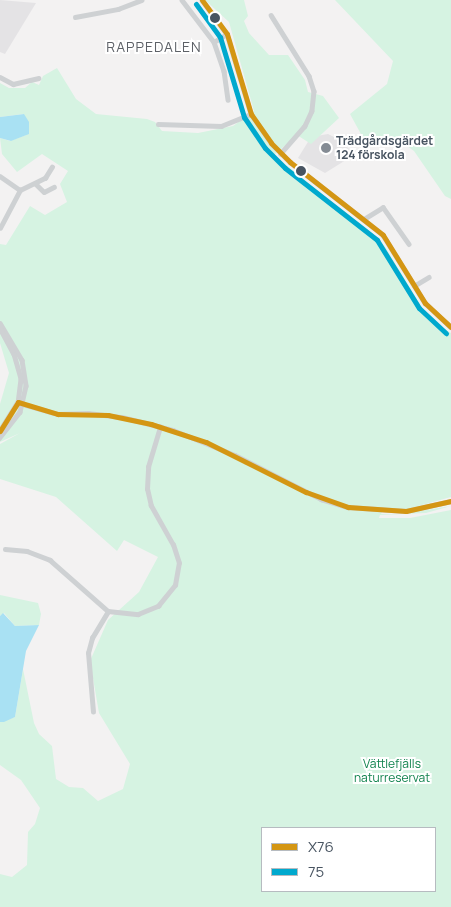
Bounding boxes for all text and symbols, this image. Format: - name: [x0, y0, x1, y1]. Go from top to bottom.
- unlabelled marker: [210, 13, 220, 23]
- district label: RAPPEDALEN: [105, 39, 203, 55]
- place label: Trädgårdsgärdet 124 förskola: [336, 134, 433, 162]
- marker: Trädgårdsgärdet 124 förskola: [320, 142, 332, 154]
- unlabelled marker: [296, 166, 306, 176]
- park label: Vättlefjälls naturreservat: [354, 757, 430, 785]
- legend: [261, 827, 436, 892]
- text: X76: [308, 836, 334, 857]
- text: 75: [308, 861, 324, 882]

